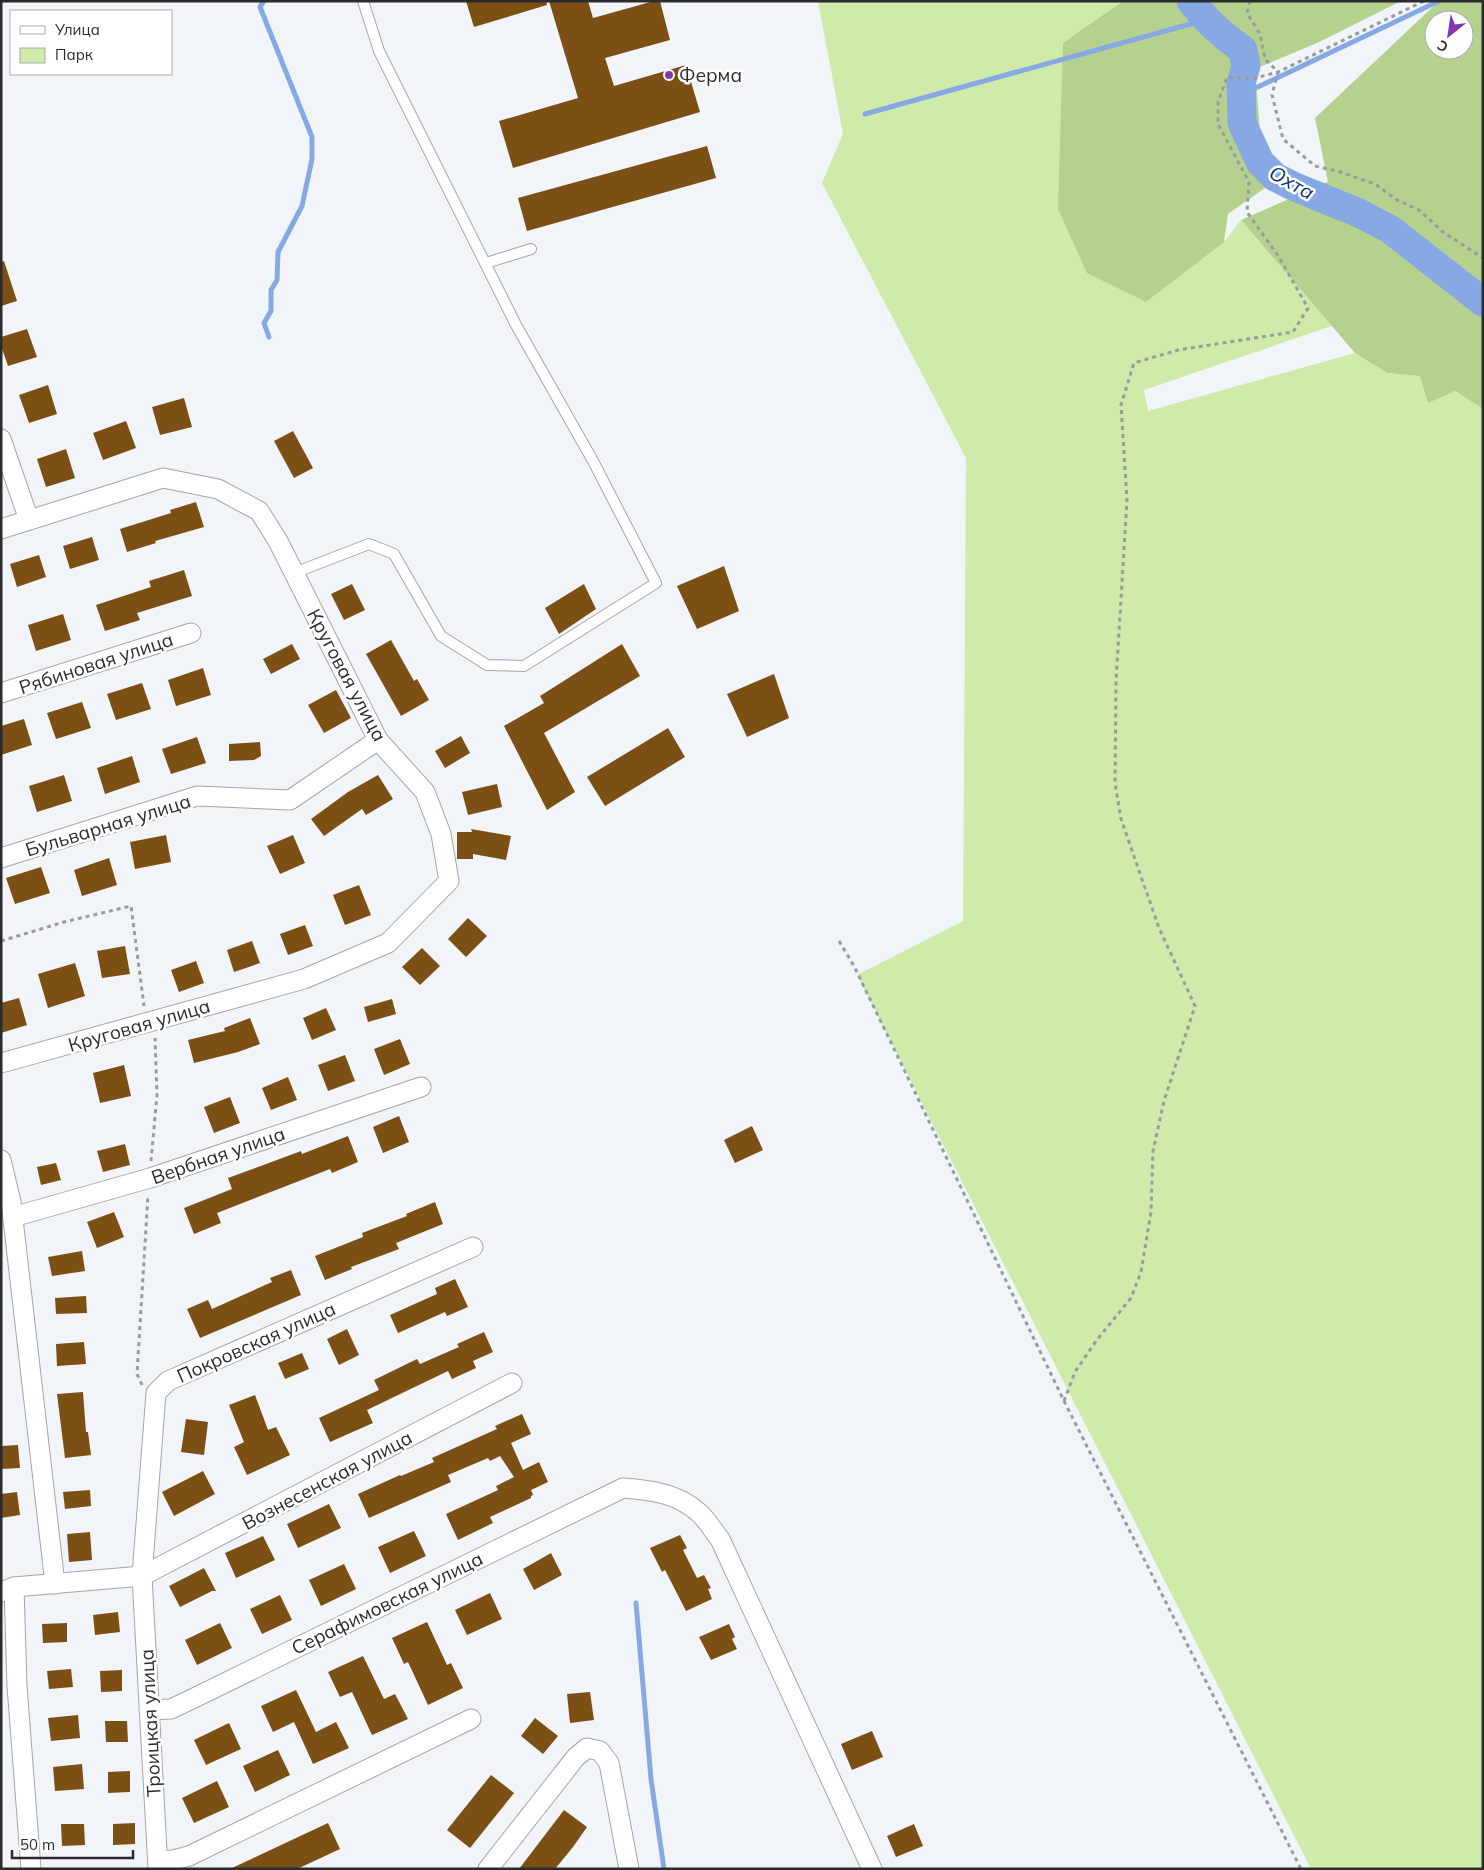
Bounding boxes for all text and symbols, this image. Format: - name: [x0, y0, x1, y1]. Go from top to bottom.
- legend: [10, 10, 172, 75]
- north arrow: [1424, 10, 1474, 60]
- text: Улица: [54, 20, 100, 39]
- text: С: [1434, 36, 1451, 56]
- text: Парк: [55, 45, 94, 64]
- place label: Ферма: [679, 63, 742, 87]
- marker: Ферма: [663, 69, 675, 81]
- water label: Охта: [1265, 160, 1319, 204]
- street label: Круговая улица: [302, 605, 392, 745]
- street label: Рябиновая улица: [16, 627, 176, 699]
- street label: Бульварная улица: [22, 788, 194, 862]
- street label: Круговая улица: [65, 993, 213, 1057]
- street label: Вербная улица: [148, 1121, 288, 1189]
- street label: Покровская улица: [173, 1296, 339, 1388]
- street label: Вознесенская улица: [238, 1425, 416, 1535]
- street label: Серафимовская улица: [287, 1546, 487, 1660]
- street label: Троицкая улица: [134, 1648, 166, 1798]
- scale bar: [12, 1828, 134, 1860]
- text: 50 m: [20, 1835, 55, 1854]

